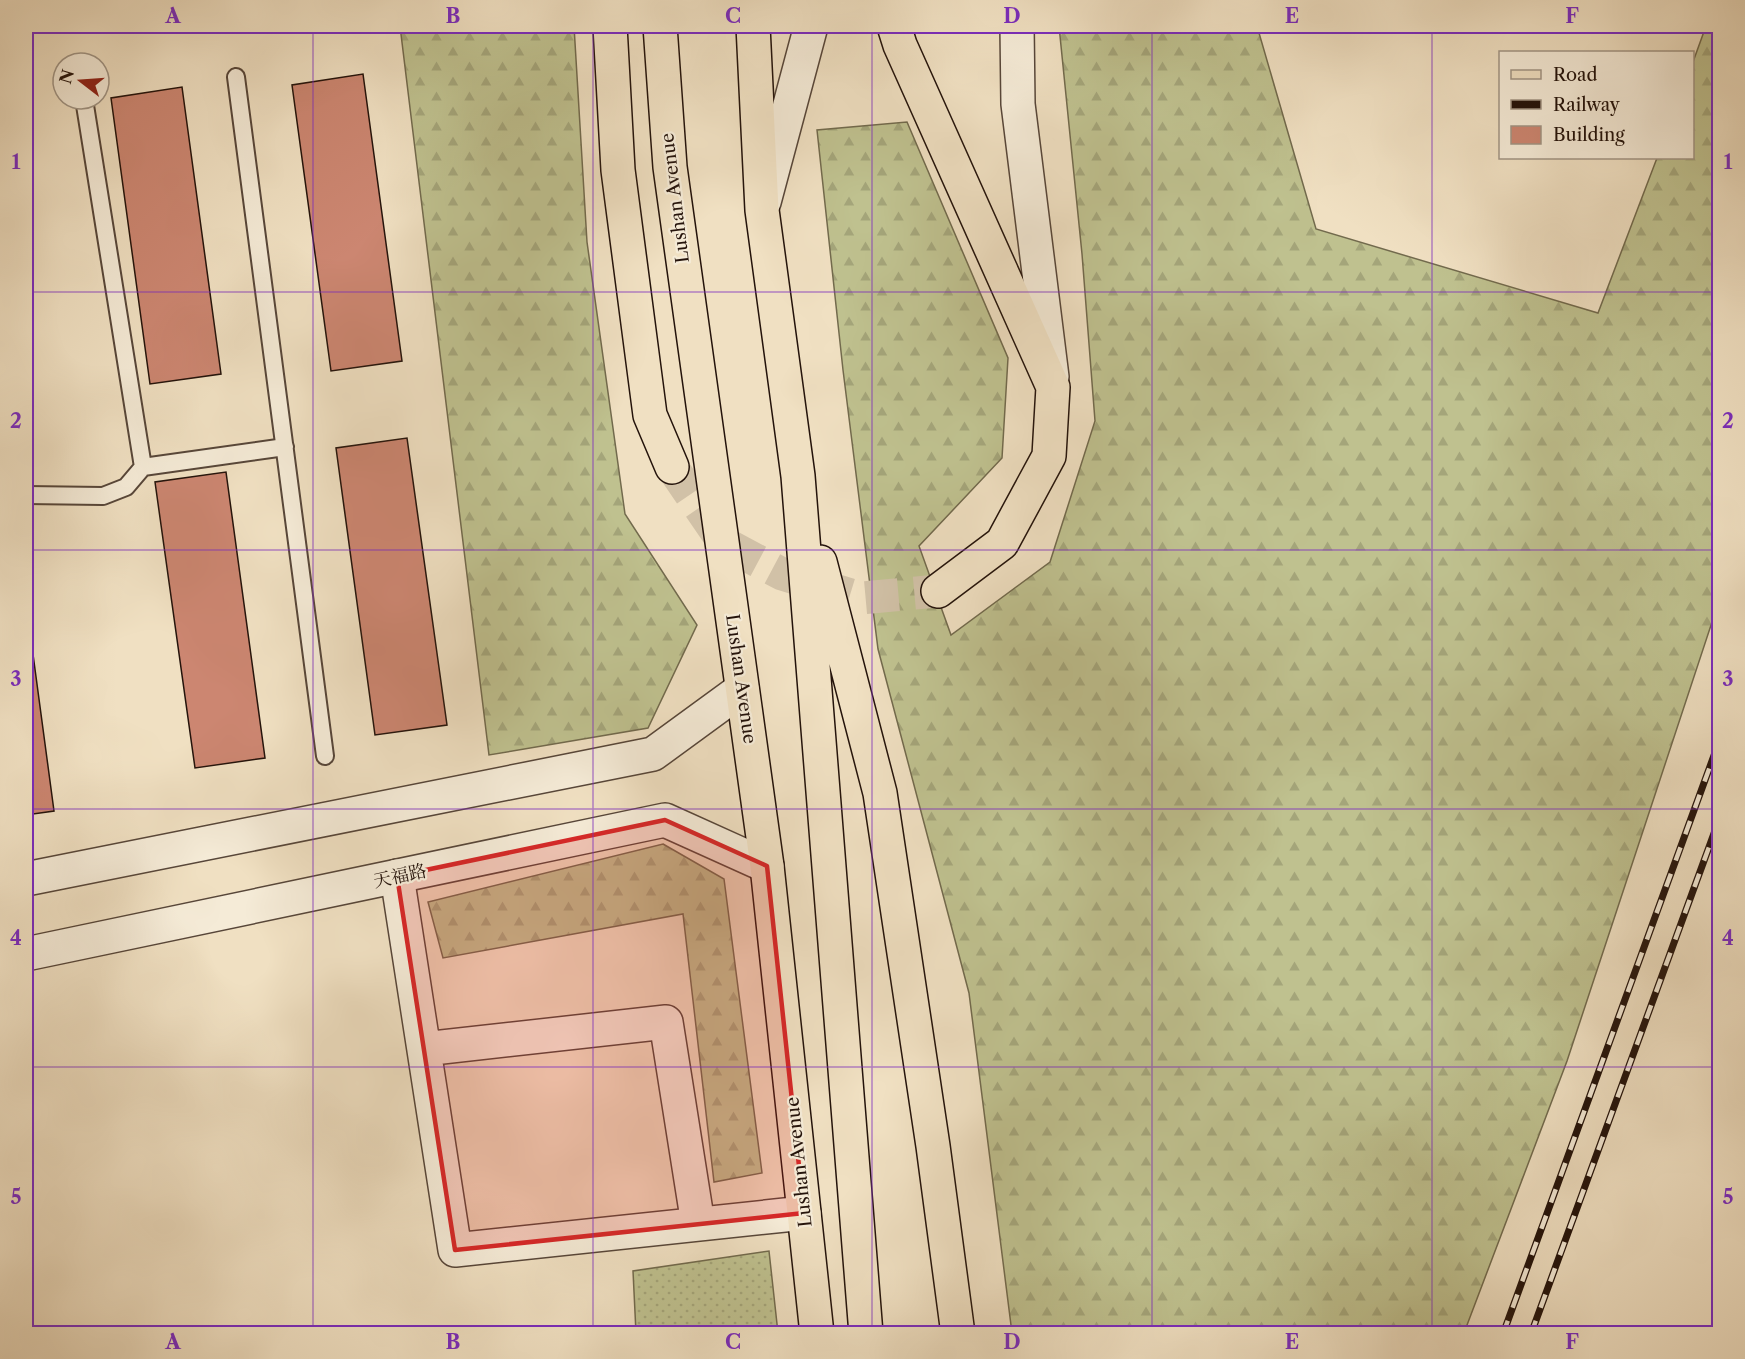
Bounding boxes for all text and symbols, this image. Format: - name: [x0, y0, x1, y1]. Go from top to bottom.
- text: A: [164, 4, 181, 28]
- text: B: [446, 4, 461, 28]
- text: C: [725, 4, 741, 28]
- text: D: [1003, 4, 1021, 28]
- text: E: [1285, 4, 1299, 28]
- text: F: [1565, 4, 1579, 28]
- north arrow: [51, 51, 111, 111]
- legend: [1499, 51, 1694, 159]
- text: Road: [1553, 64, 1598, 86]
- text: N: [55, 67, 78, 86]
- text: Railway: [1553, 94, 1621, 116]
- text: Building: [1553, 124, 1625, 146]
- street label: Lushan Avenue: [656, 132, 694, 264]
- text: 1: [12, 150, 21, 174]
- text: 1: [1724, 150, 1733, 174]
- text: 2: [10, 409, 22, 433]
- text: 2: [1722, 409, 1734, 433]
- street label: Lushan Avenue: [721, 613, 761, 745]
- text: 3: [10, 667, 22, 691]
- text: 3: [1722, 667, 1734, 691]
- street label: 天福路: [371, 860, 429, 892]
- text: 4: [10, 926, 22, 950]
- text: 4: [1722, 926, 1734, 950]
- street label: Lushan Avenue: [781, 1096, 817, 1228]
- text: 5: [10, 1185, 22, 1209]
- text: 5: [1722, 1185, 1734, 1209]
- text: A: [164, 1330, 181, 1354]
- text: B: [446, 1330, 461, 1354]
- text: C: [725, 1330, 741, 1354]
- text: D: [1003, 1330, 1021, 1354]
- text: E: [1285, 1330, 1299, 1354]
- text: F: [1565, 1330, 1579, 1354]

